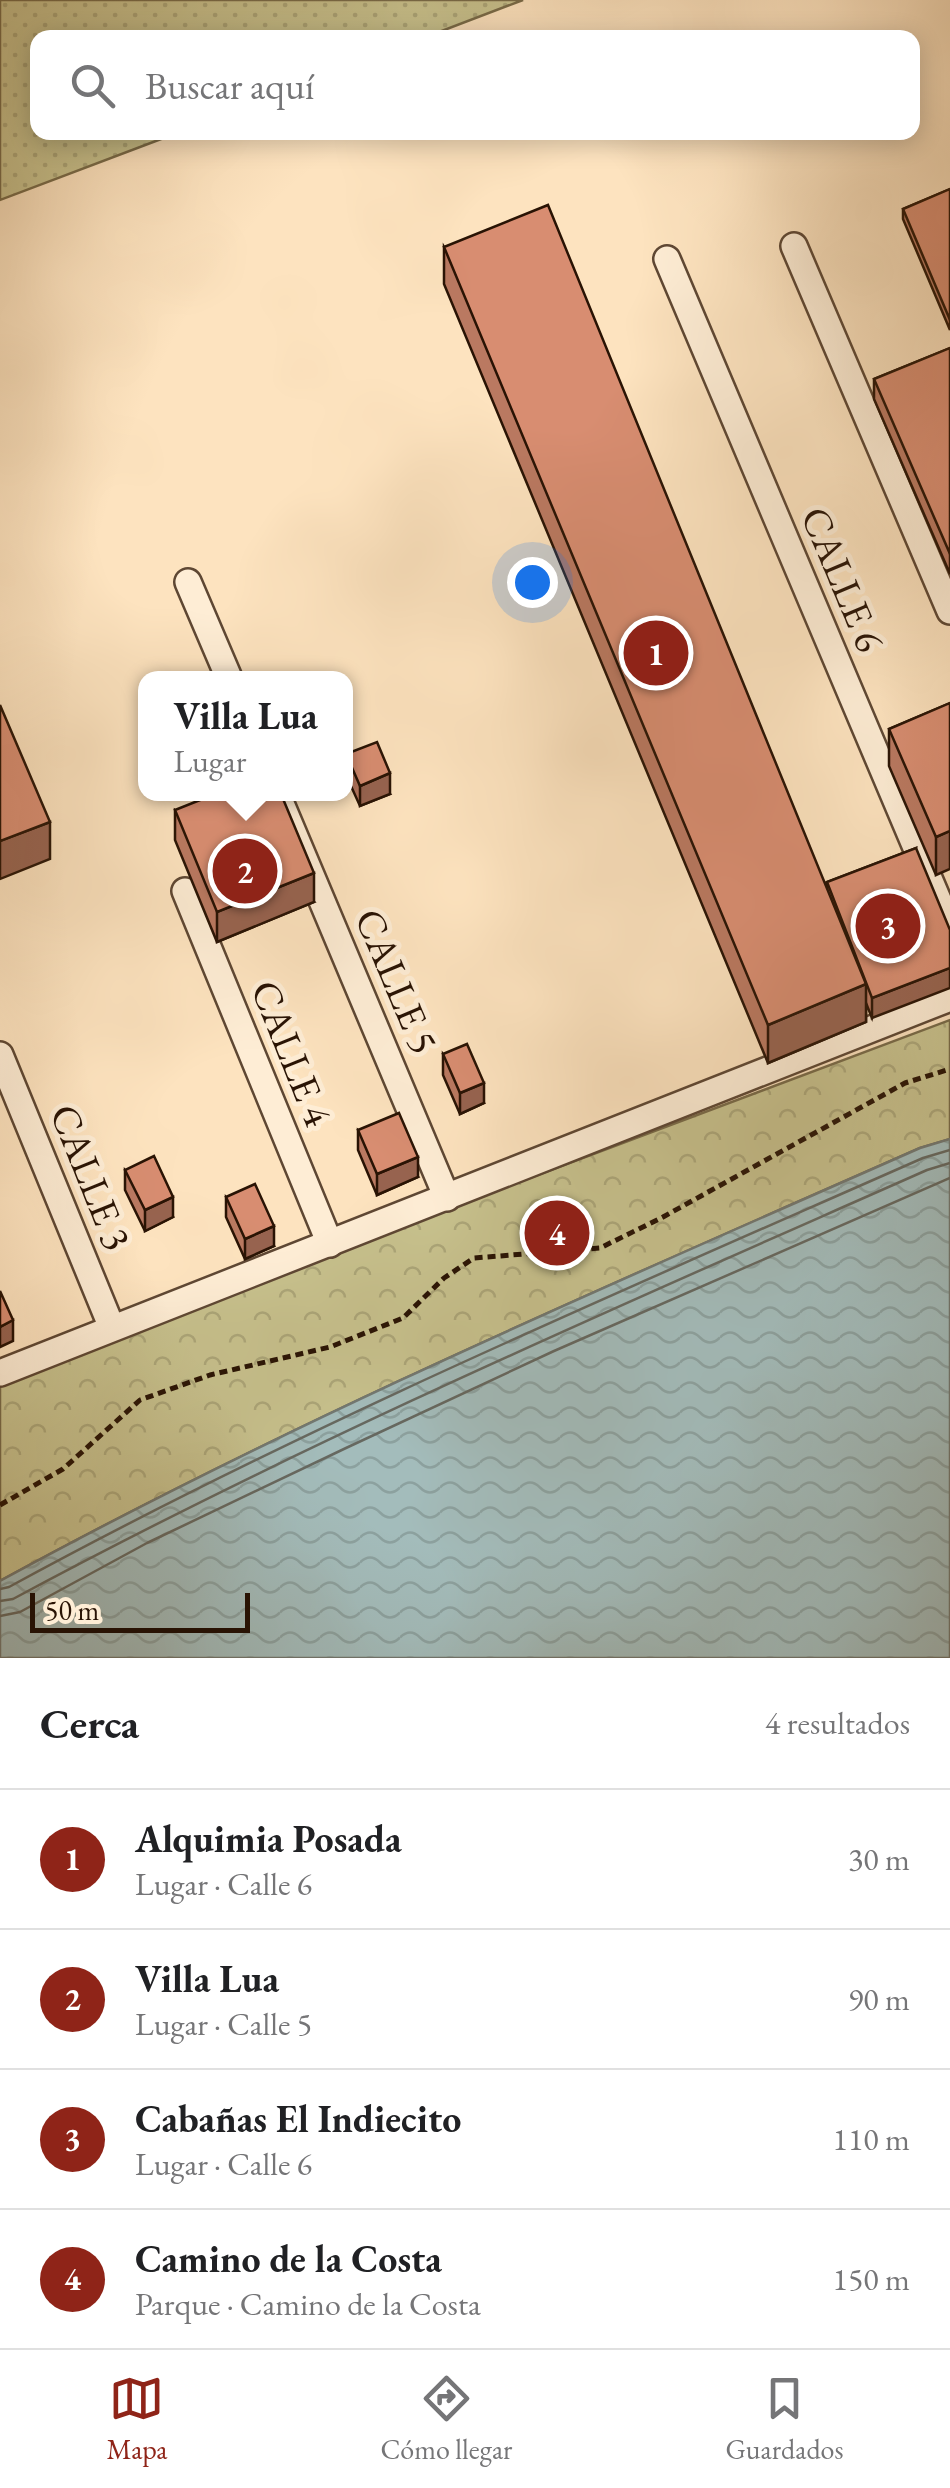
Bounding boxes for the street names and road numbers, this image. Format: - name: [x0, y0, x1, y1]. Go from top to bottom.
- street label: CALLE 6: [789, 499, 897, 659]
- street label: CALLE 5: [343, 901, 451, 1061]
- street label: CALLE 4: [239, 973, 345, 1134]
- street label: CALLE 3: [38, 1097, 144, 1257]

